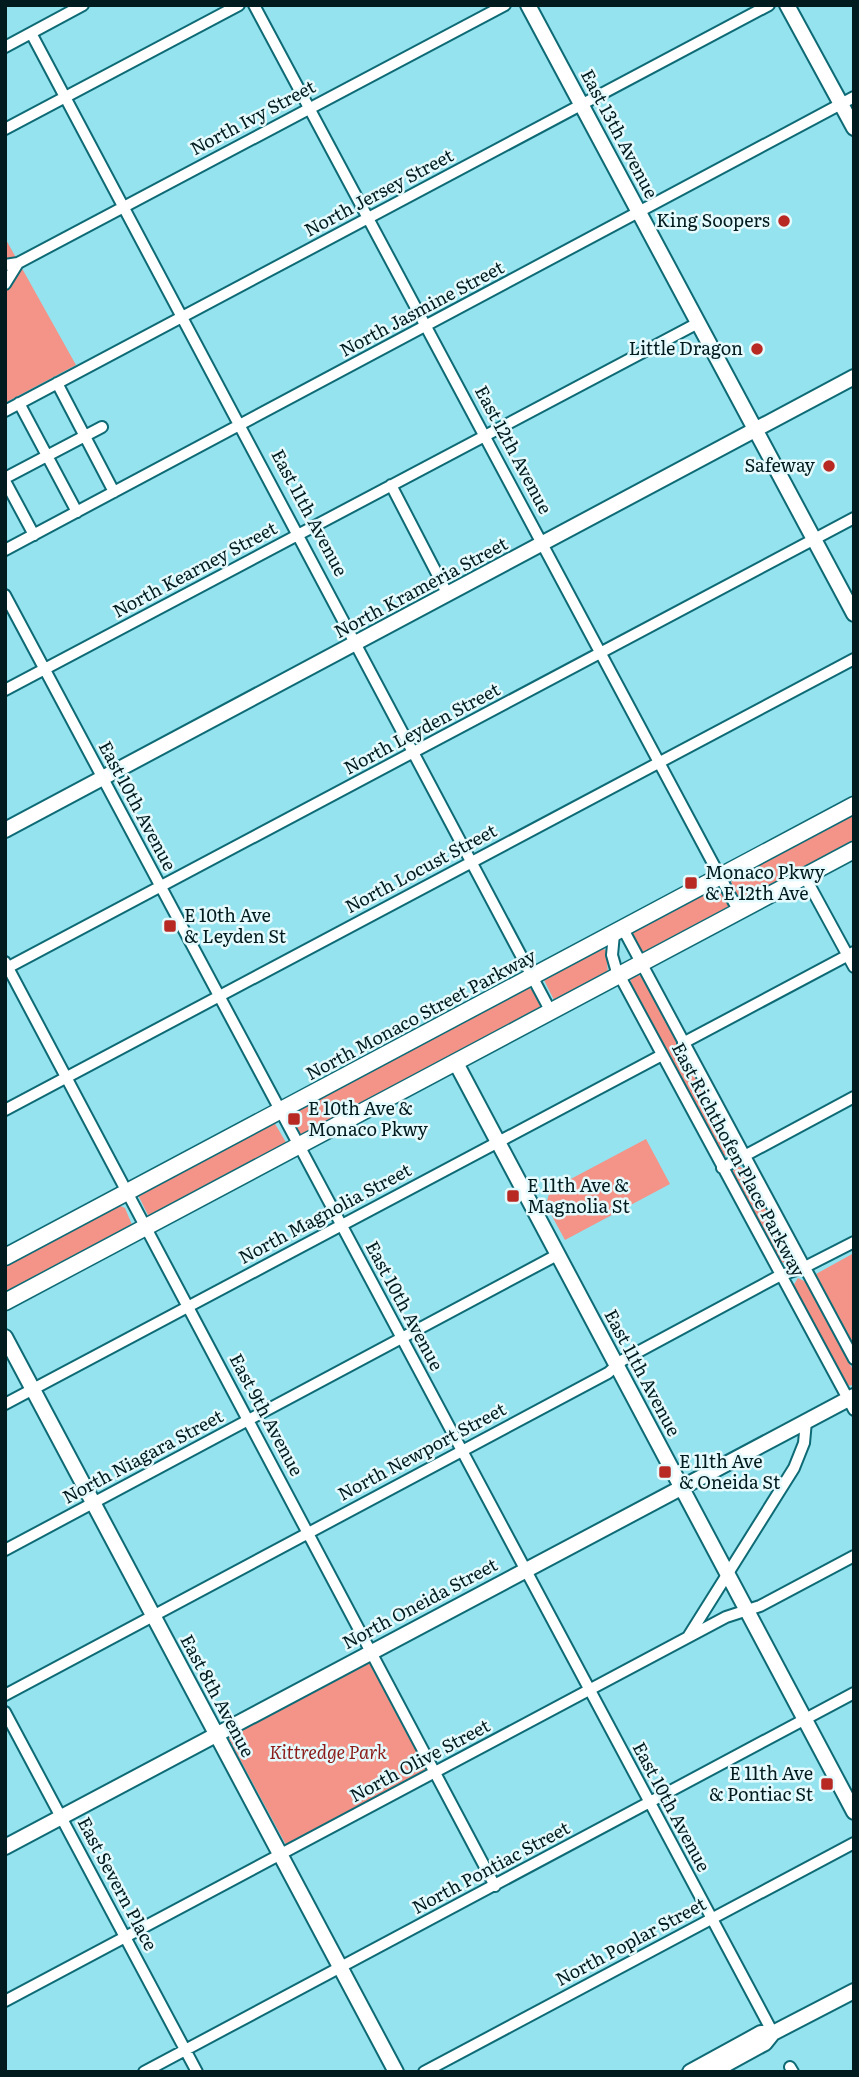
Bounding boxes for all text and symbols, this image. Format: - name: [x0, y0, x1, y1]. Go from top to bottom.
- street label: East 13th Avenue: [575, 64, 666, 203]
- street label: North Ivy Street: [185, 72, 320, 161]
- street label: North Jersey Street: [299, 141, 458, 242]
- place label: King Soopers: [656, 206, 770, 233]
- marker: King Soopers: [776, 213, 792, 229]
- street label: North Jasmine Street: [334, 253, 509, 362]
- place label: Little Dragon: [629, 334, 743, 361]
- marker: Little Dragon: [749, 341, 765, 357]
- street label: East 12th Avenue: [469, 380, 560, 518]
- street label: East 11th Avenue: [265, 444, 355, 581]
- place label: Safeway: [744, 451, 816, 478]
- marker: Safeway: [821, 458, 837, 474]
- street label: North Kearney Street: [107, 514, 282, 623]
- street label: North Krameria Street: [329, 529, 513, 644]
- street label: North Leyden Street: [338, 675, 505, 780]
- street label: East 10th Avenue: [93, 736, 184, 875]
- street label: North Locust Street: [340, 816, 502, 919]
- place label: Monaco Pkwy & E 12th Ave: [705, 858, 826, 906]
- marker: Monaco Pkwy & E 12th Ave: [683, 875, 699, 891]
- place label: E 10th Ave & Leyden St: [184, 901, 287, 949]
- marker: E 10th Ave & Leyden St: [162, 918, 178, 934]
- street label: North Monaco Street Parkway: [300, 941, 541, 1086]
- street label: East Richthofen Place Parkway: [666, 1037, 813, 1282]
- place label: E 10th Ave & Monaco Pkwy: [308, 1094, 429, 1142]
- marker: E 10th Ave & Monaco Pkwy: [286, 1111, 302, 1127]
- street label: North Magnolia Street: [233, 1155, 416, 1270]
- place label: E 11th Ave & Magnolia St: [527, 1171, 630, 1219]
- marker: E 11th Ave & Magnolia St: [505, 1188, 521, 1204]
- street label: East 10th Avenue: [360, 1236, 451, 1375]
- street label: East 11th Avenue: [598, 1304, 688, 1441]
- street label: East 9th Avenue: [224, 1348, 311, 1480]
- street label: North Newport Street: [332, 1395, 511, 1506]
- street label: North Niagara Street: [57, 1401, 228, 1510]
- place label: E 11th Ave & Oneida St: [679, 1447, 781, 1495]
- marker: E 11th Ave & Oneida St: [657, 1464, 673, 1480]
- street label: North Oneida Street: [337, 1550, 502, 1655]
- street label: East 8th Avenue: [175, 1629, 262, 1762]
- street label: North Olive Street: [344, 1711, 495, 1808]
- street label: East 10th Avenue: [627, 1737, 718, 1876]
- park label: Kittredge Park: [269, 1738, 387, 1765]
- place label: E 11th Ave & Pontiac St: [709, 1759, 814, 1807]
- marker: E 11th Ave & Pontiac St: [819, 1776, 835, 1792]
- street label: East Severn Place: [72, 1812, 165, 1955]
- street label: North Pontiac Street: [407, 1813, 575, 1920]
- street label: North Poplar Street: [550, 1889, 711, 1992]

